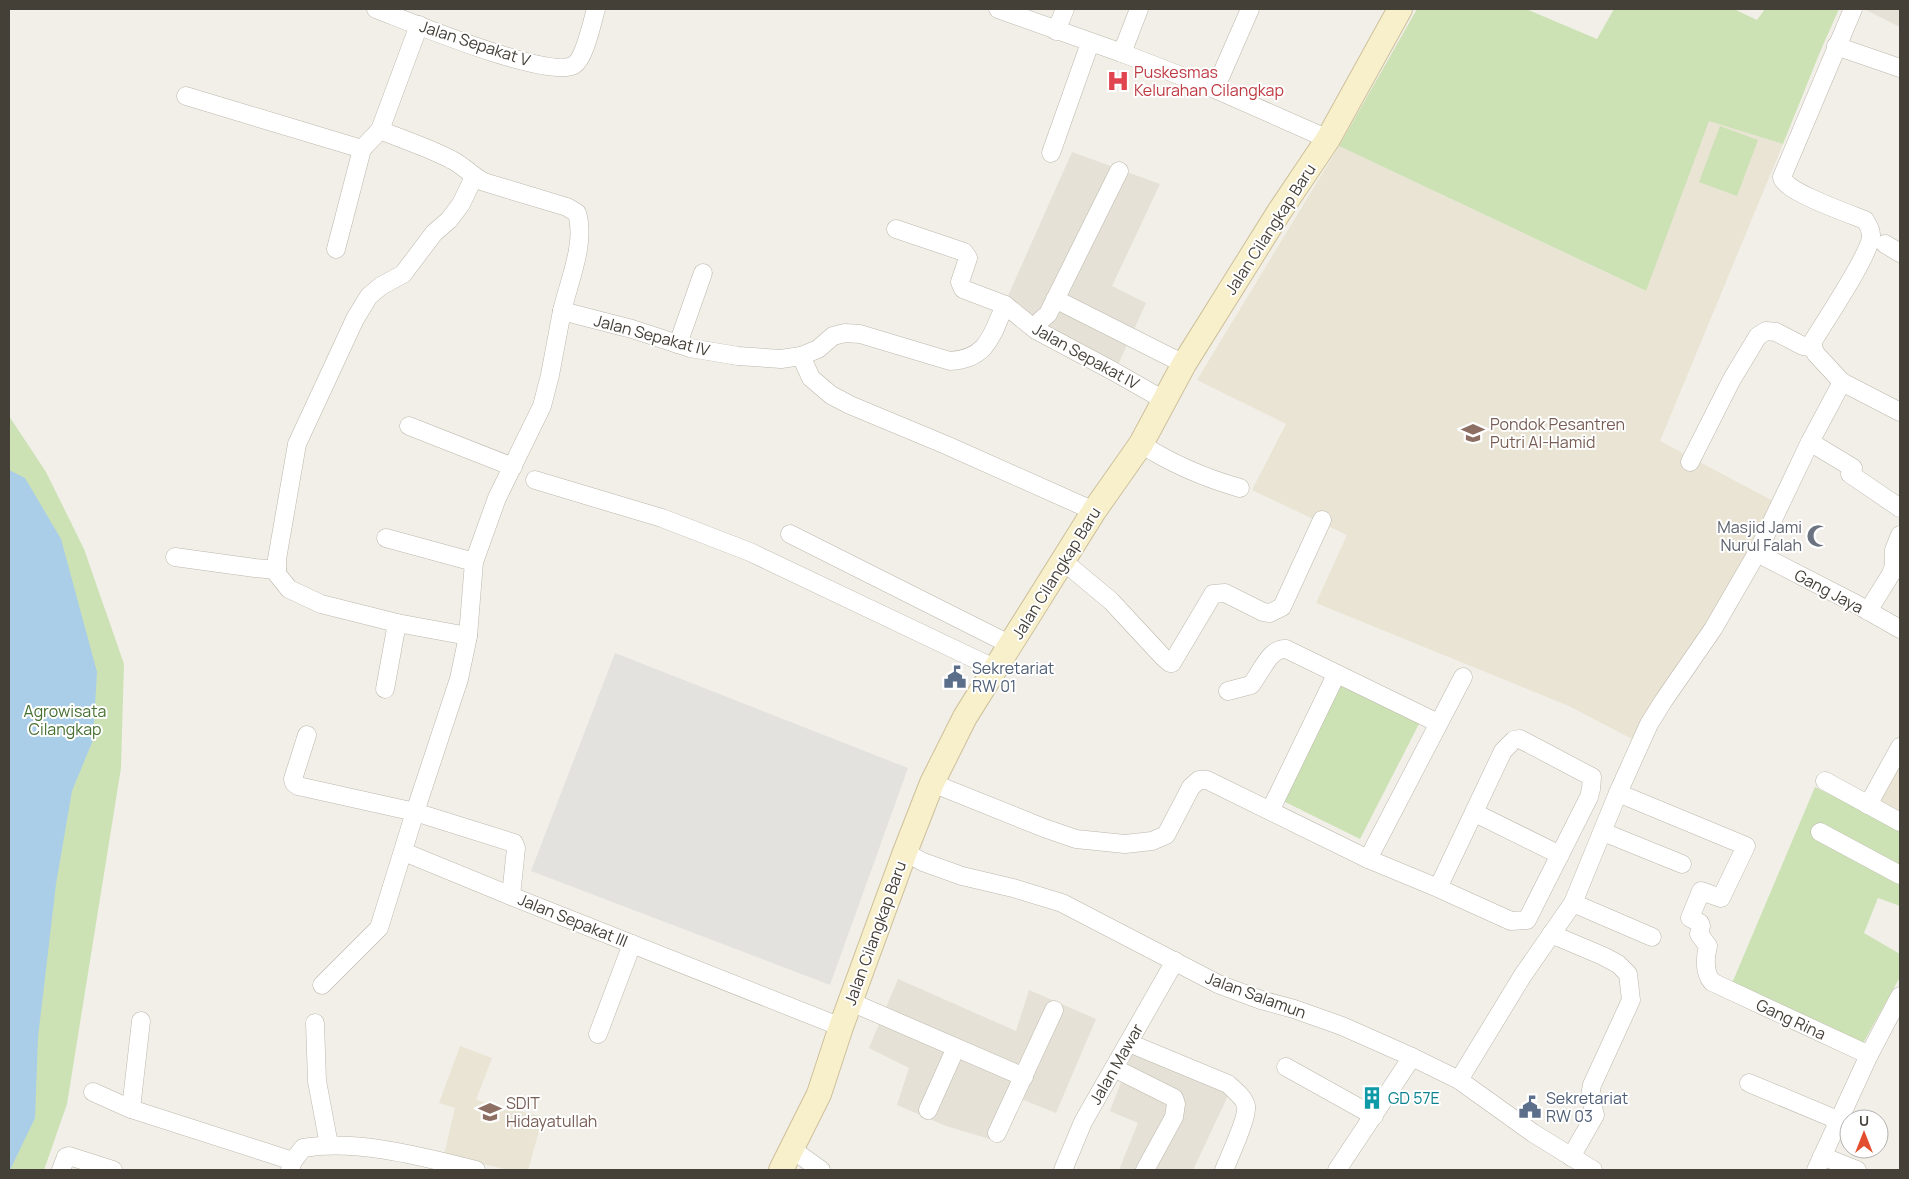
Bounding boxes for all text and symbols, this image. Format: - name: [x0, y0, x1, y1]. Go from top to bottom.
- street label: Jalan Sepakat V: [417, 15, 533, 71]
- place label: Puskesmas Kelurahan Cilangkap: [1134, 61, 1284, 101]
- hospital icon: Puskesmas Kelurahan Cilangkap: [1105, 68, 1131, 94]
- street label: Jalan Cilangkap Baru: [1219, 159, 1321, 299]
- street label: Jalan Sepakat IV: [592, 309, 713, 361]
- street label: Jalan Sepakat IV: [1029, 318, 1144, 395]
- place label: Pondok Pesantren Putri Al-Hamid: [1490, 413, 1625, 453]
- school or university icon: Pondok Pesantren Putri Al-Hamid: [1460, 420, 1486, 446]
- street label: Jalan Cilangkap Baru: [1006, 503, 1106, 643]
- place label: Masjid Jami Nurul Falah: [1717, 516, 1802, 556]
- mosque icon: Masjid Jami Nurul Falah: [1805, 523, 1831, 549]
- street label: Gang Jaya: [1791, 564, 1867, 618]
- place label: Sekretariat RW 01: [972, 657, 1054, 697]
- public building icon: Sekretariat RW 01: [942, 664, 968, 690]
- park label: Agrowisata Cilangkap: [24, 700, 106, 740]
- street label: Jalan Cilangkap Baru: [839, 858, 911, 1008]
- street label: Jalan Sepakat III: [515, 888, 631, 952]
- street label: Jalan Salamun: [1203, 967, 1309, 1023]
- street label: Gang Rina: [1753, 993, 1829, 1045]
- street label: Jalan Mawar: [1084, 1019, 1148, 1109]
- building icon: GD 57E: [1359, 1085, 1385, 1111]
- place label: GD 57E: [1388, 1087, 1440, 1109]
- place label: Sekretariat RW 03: [1546, 1087, 1628, 1127]
- place label: SDIT Hidayatullah: [506, 1092, 597, 1132]
- public building icon: Sekretariat RW 03: [1517, 1094, 1543, 1120]
- school or university icon: SDIT Hidayatullah: [477, 1099, 503, 1125]
- north arrow: [1839, 1109, 1889, 1159]
- text: U: [1859, 1111, 1869, 1130]

